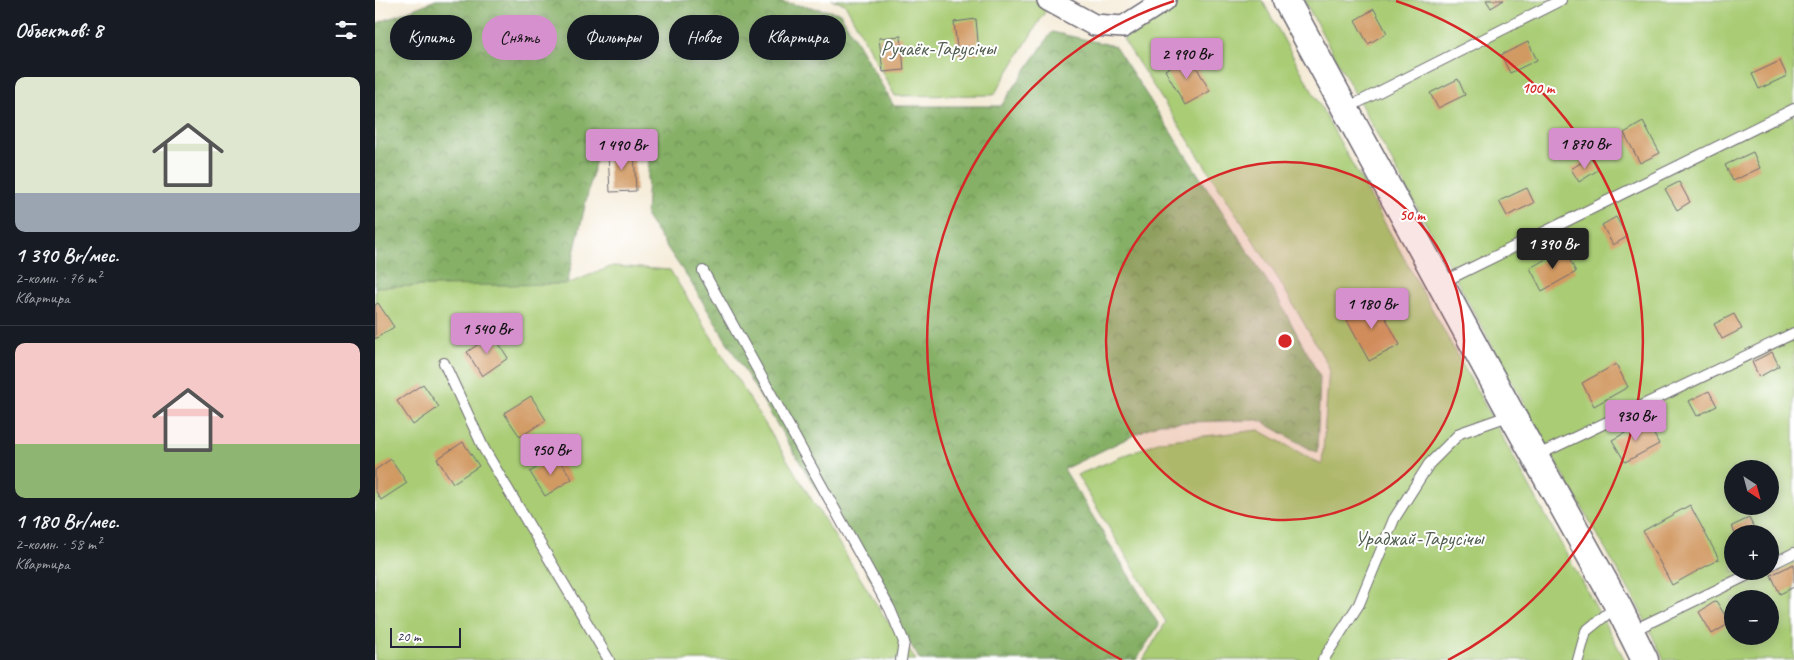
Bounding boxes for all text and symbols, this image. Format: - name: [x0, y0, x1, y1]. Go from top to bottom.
- chip: Купить: [390, 15, 472, 60]
- chip: Снять: [482, 15, 557, 60]
- chip: Фильтры: [567, 15, 659, 60]
- chip: Новое: [669, 15, 739, 60]
- chip: Квартира: [749, 15, 846, 60]
- icon: filters: [332, 16, 360, 44]
- text: Объектов: 8: [15, 17, 103, 43]
- park label: Ручаёк-Тарусічы: [880, 35, 997, 61]
- pin: 2 990 Br: [1135, 38, 1239, 80]
- text: 2 990 Br: [1162, 44, 1212, 64]
- text: 100 m: [1522, 79, 1556, 98]
- icon: home: [143, 110, 233, 200]
- pin: 1 490 Br: [570, 128, 674, 171]
- pin: 1 870 Br: [1533, 128, 1637, 170]
- text: 1 870 Br: [1560, 134, 1610, 154]
- text: 1 490 Br: [597, 135, 647, 155]
- text: 50 m: [1399, 206, 1426, 225]
- pin: 1 390 Br: [1501, 228, 1605, 270]
- text: 1 390 Br: [1528, 234, 1578, 254]
- text: 1 390 Br/мес.: [15, 242, 119, 268]
- text: 2-комн. · 76 m²: [15, 268, 101, 288]
- text: Квартира: [15, 288, 70, 308]
- pin: 1 180 Br: [1320, 288, 1424, 330]
- text: 1 180 Br: [1347, 294, 1397, 314]
- pin: 1 540 Br: [435, 312, 539, 355]
- text: 1 540 Br: [462, 319, 512, 339]
- centre of rings: [1276, 332, 1294, 350]
- icon: home: [143, 375, 233, 465]
- pin: 930 Br: [1595, 400, 1677, 442]
- text: 930 Br: [1616, 406, 1656, 426]
- pin: 950 Br: [510, 434, 592, 476]
- text: 950 Br: [531, 440, 571, 460]
- north arrow: [1724, 460, 1779, 515]
- map controls: [1724, 460, 1779, 645]
- text: 1 180 Br/мес.: [15, 508, 119, 534]
- park label: Ураджай-Тарусічы: [1355, 525, 1485, 551]
- button: +: [1724, 525, 1779, 580]
- text: 2-комн. · 58 m²: [15, 534, 101, 554]
- text: Квартира: [15, 554, 70, 574]
- button: −: [1724, 590, 1779, 645]
- scale bar: [390, 625, 461, 648]
- text: 20 m: [397, 628, 421, 645]

